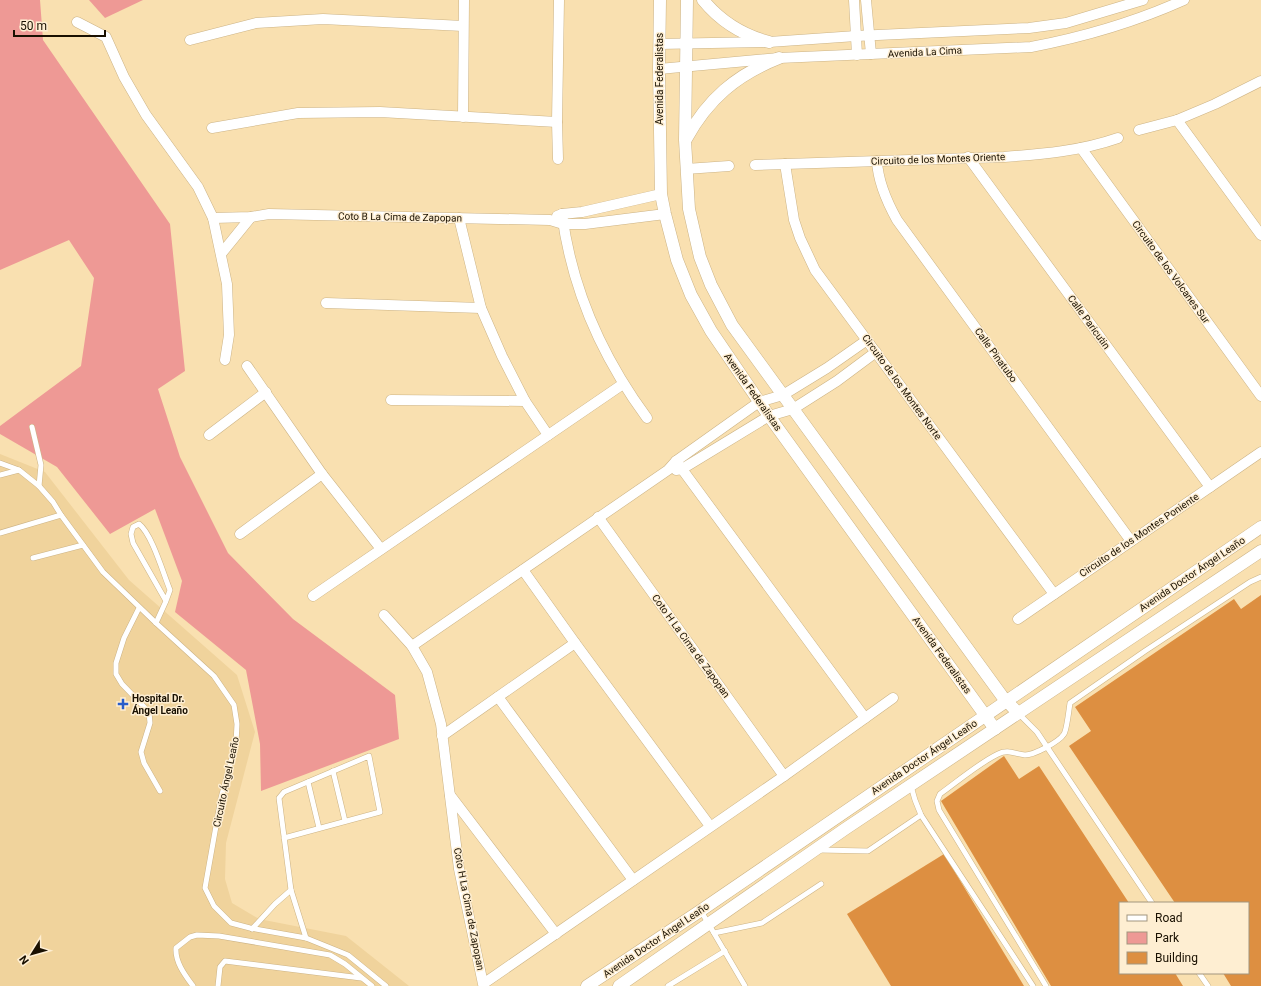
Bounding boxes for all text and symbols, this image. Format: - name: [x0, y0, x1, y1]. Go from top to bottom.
- scale bar: [14, 12, 105, 38]
- text: 50 m: [20, 19, 47, 33]
- street label: Avenida Federalistas: [654, 33, 665, 125]
- street label: Avenida La Cima: [888, 45, 962, 59]
- street label: Circuito de los Montes Oriente: [871, 151, 1005, 167]
- street label: Coto B La Cima de Zapopan: [338, 210, 462, 224]
- street label: Circuito de los Volcanes Sur: [1130, 219, 1212, 326]
- street label: Calle Paricutin: [1066, 293, 1112, 351]
- street label: Calle Pinatubo: [973, 326, 1020, 385]
- street label: Circuito de los Montes Norte: [860, 332, 944, 442]
- street label: Avenida Federalistas: [722, 351, 784, 433]
- street label: Circuito de los Montes Poniente: [1077, 491, 1201, 579]
- street label: Avenida Doctor Ángel Leaño: [1136, 533, 1247, 614]
- street label: Coto H La Cima de Zapopan: [650, 592, 732, 700]
- street label: Avenida Federalistas: [910, 615, 974, 695]
- place label: Hospital Dr. Ángel Leaño: [132, 693, 188, 716]
- marker: Hospital Dr. Ángel Leaño: [117, 698, 129, 710]
- street label: Avenida Doctor Ángel Leaño: [868, 716, 979, 797]
- street label: Circuito Ángel Leaño: [210, 735, 241, 828]
- street label: Coto H La Cima de Zapopan: [452, 847, 486, 971]
- street label: Avenida Doctor Ángel Leaño: [600, 899, 711, 980]
- legend: [1119, 902, 1249, 974]
- text: Road: [1155, 911, 1183, 925]
- text: Park: [1155, 931, 1180, 945]
- north arrow: [12, 934, 52, 974]
- text: Building: [1155, 951, 1198, 965]
- text: N: [17, 953, 32, 967]

